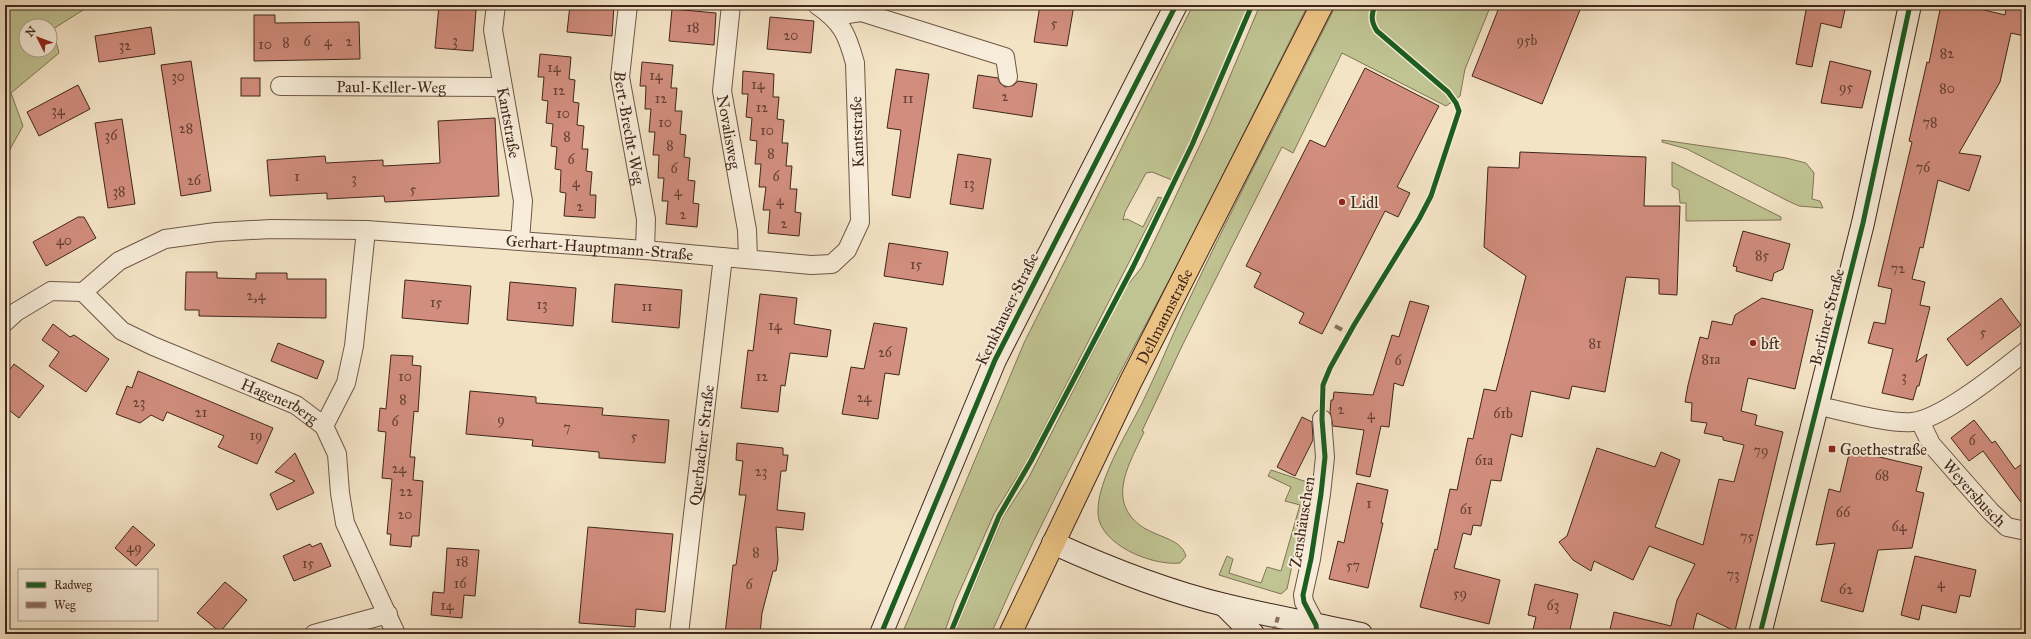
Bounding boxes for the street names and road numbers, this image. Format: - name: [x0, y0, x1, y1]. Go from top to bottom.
- street label: Bert-Brecht-Weg: [610, 70, 649, 187]
- street label: Paul-Keller-Weg: [336, 77, 446, 97]
- street label: Kantstraße: [494, 85, 525, 160]
- street label: Novalisweg: [713, 93, 745, 171]
- street label: Kantstraße: [846, 96, 868, 168]
- street label: Gerhart-Hauptmann-Straße: [505, 231, 694, 264]
- street label: Kenkhauser Straße: [972, 249, 1043, 368]
- street label: Dellmannstraße: [1132, 265, 1196, 367]
- street label: Berliner Straße: [1806, 266, 1848, 367]
- street label: Hagenerberg: [239, 374, 323, 429]
- street label: Querbacher Straße: [685, 384, 718, 507]
- street label: Weyersbusch: [1939, 455, 2010, 531]
- street label: Zenshäuschen: [1285, 475, 1319, 569]

